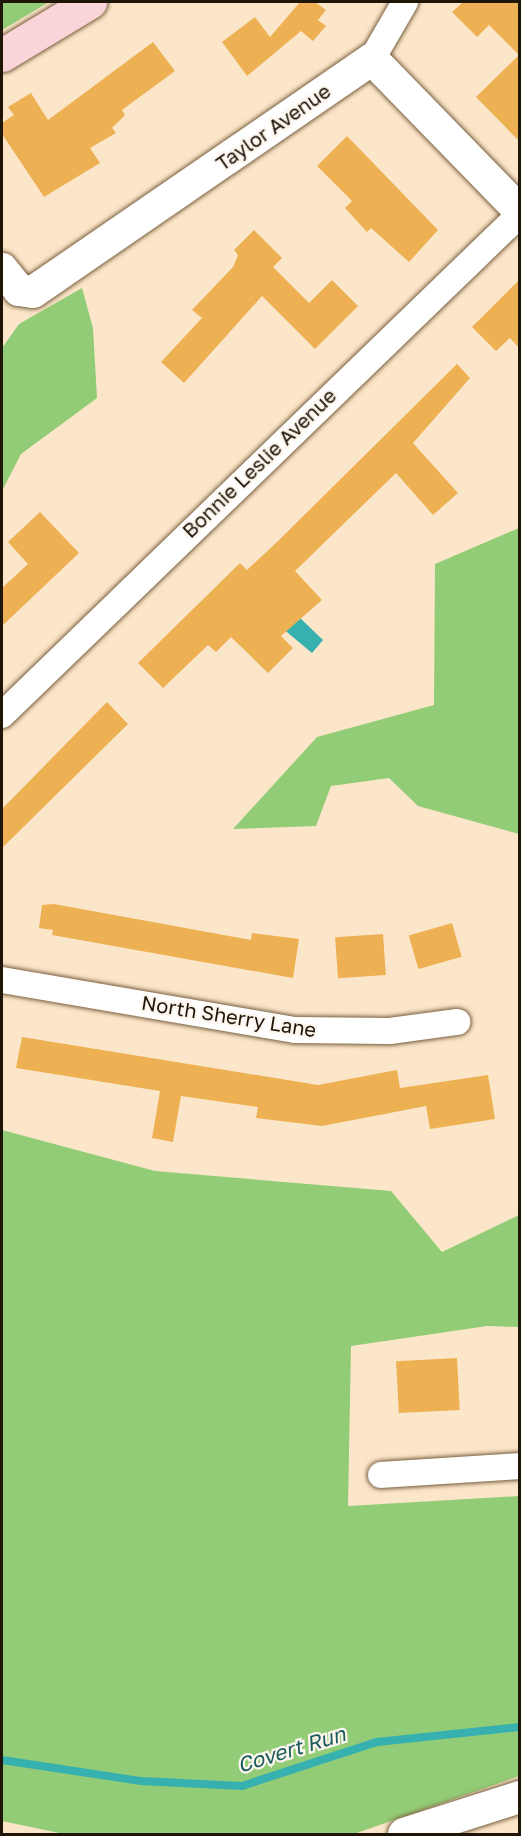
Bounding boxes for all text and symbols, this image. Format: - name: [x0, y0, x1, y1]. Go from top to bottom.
- street label: Taylor Avenue: [211, 79, 335, 175]
- street label: Bonnie Leslie Avenue: [177, 383, 341, 543]
- street label: North Sherry Lane: [140, 990, 318, 1042]
- water label: Covert Run: [234, 1721, 348, 1777]

